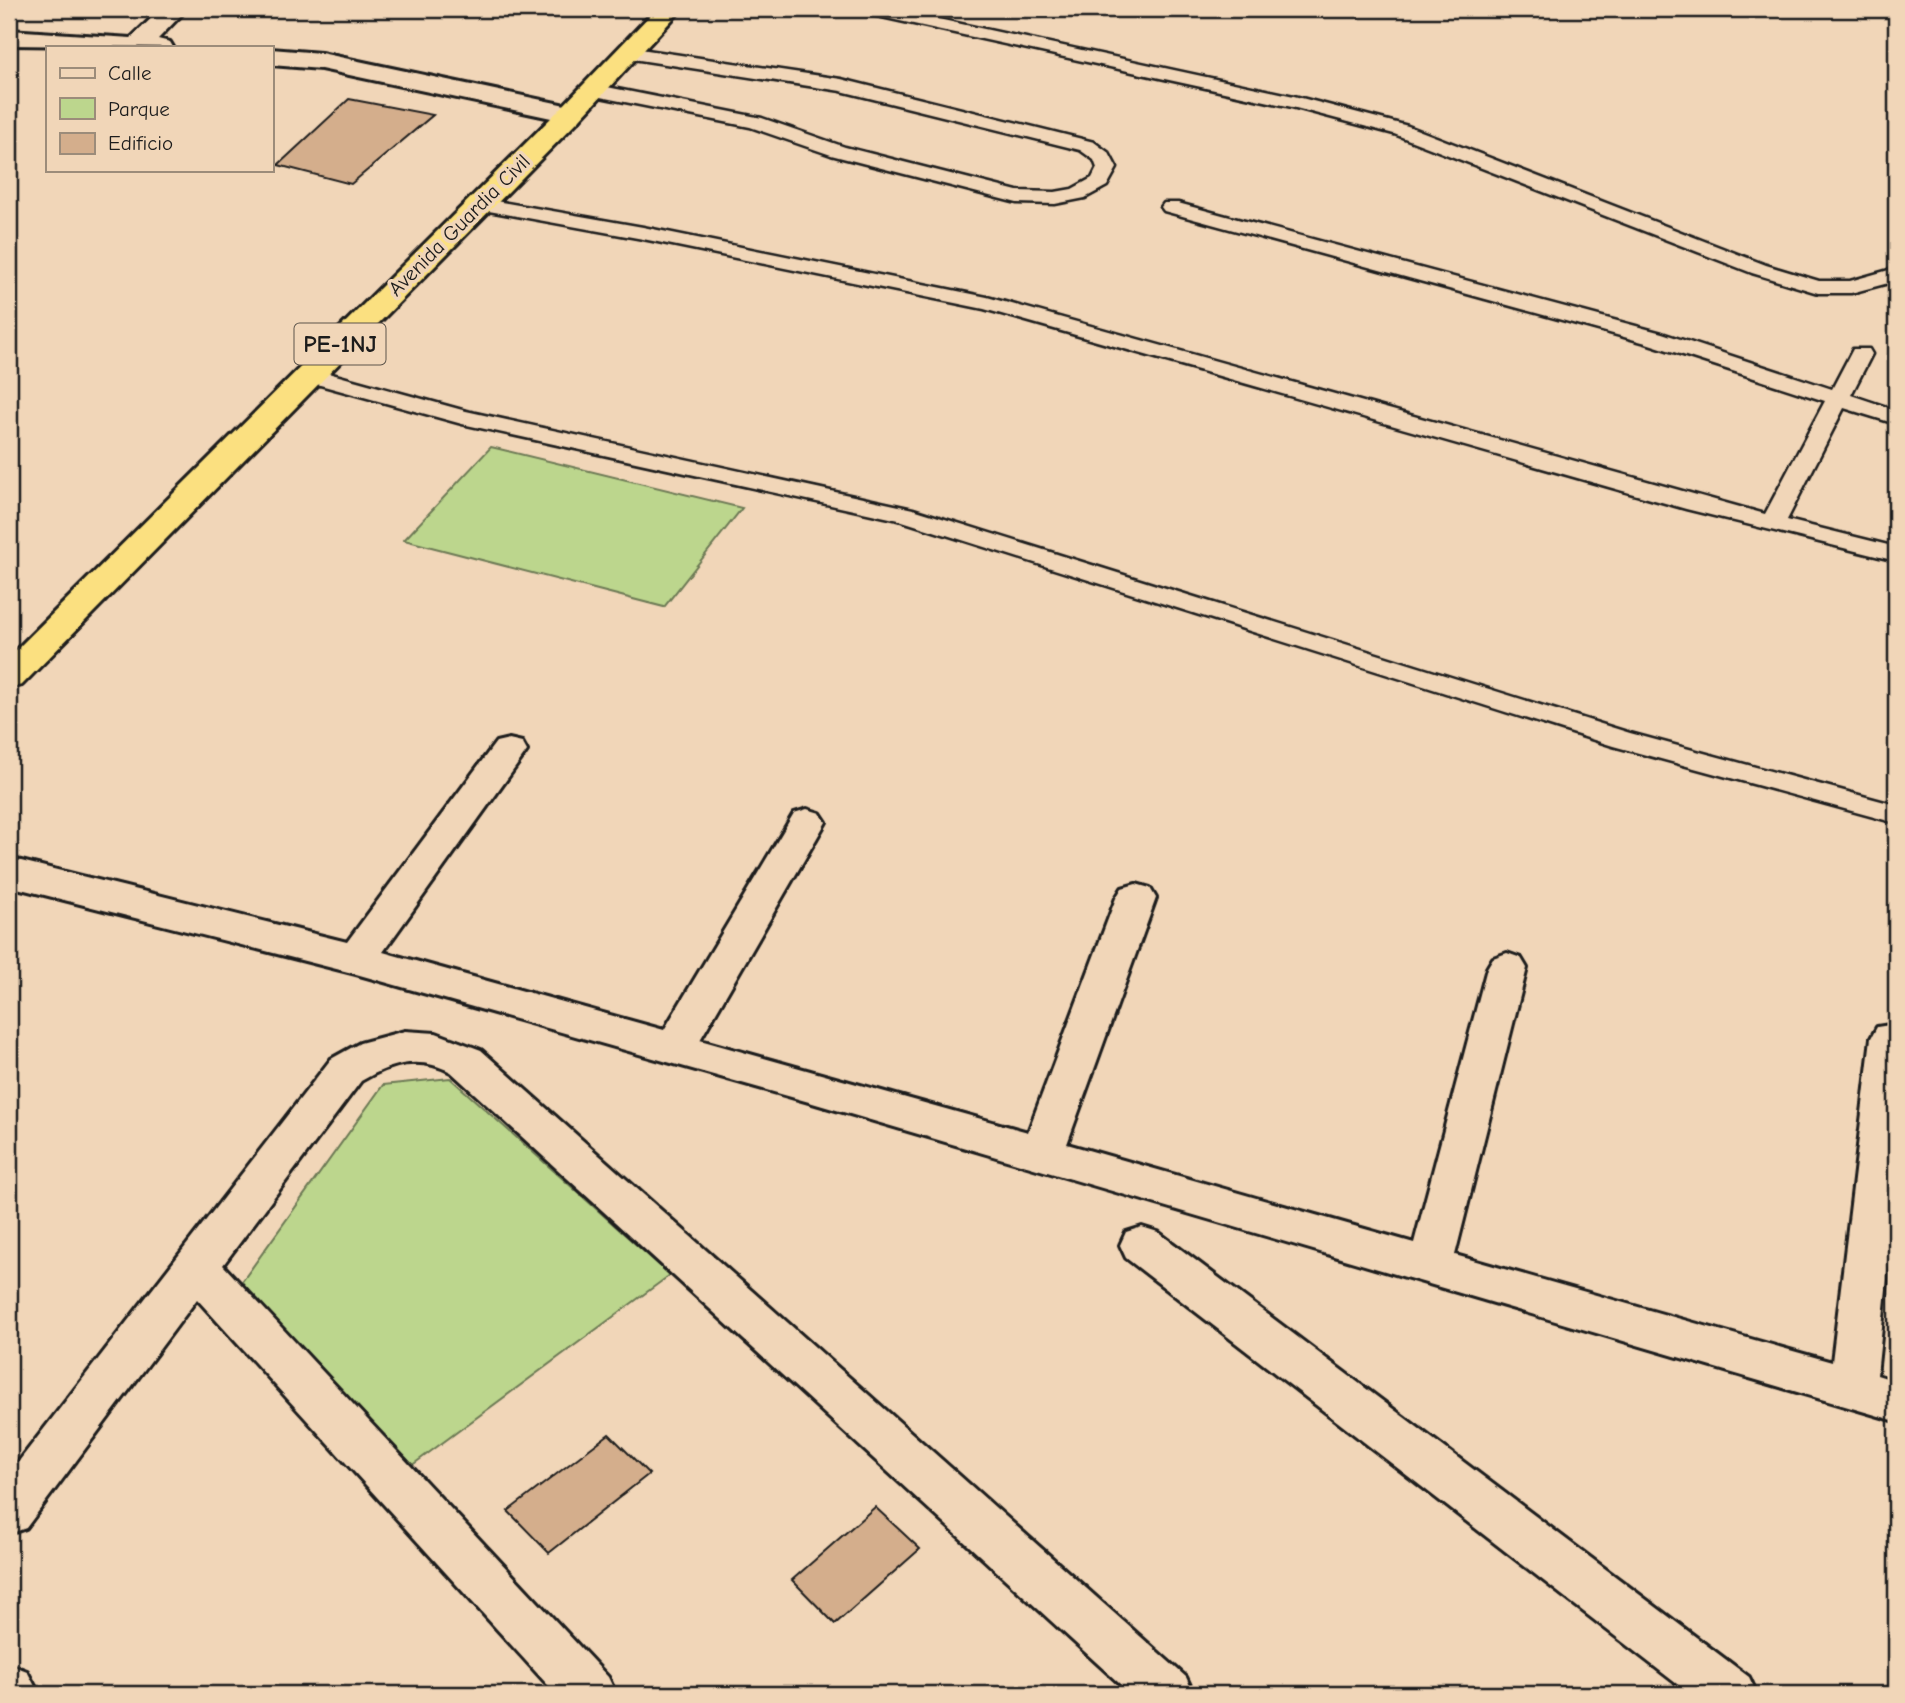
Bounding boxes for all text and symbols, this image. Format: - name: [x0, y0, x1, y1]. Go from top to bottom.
- legend: [46, 46, 273, 172]
- text: Calle: [108, 61, 151, 85]
- text: Parque: [108, 97, 170, 121]
- text: Edificio: [108, 131, 173, 155]
- street label: Avenida Guardia Civil: [383, 149, 535, 301]
- road number: PE-1NJ: [294, 324, 386, 365]

